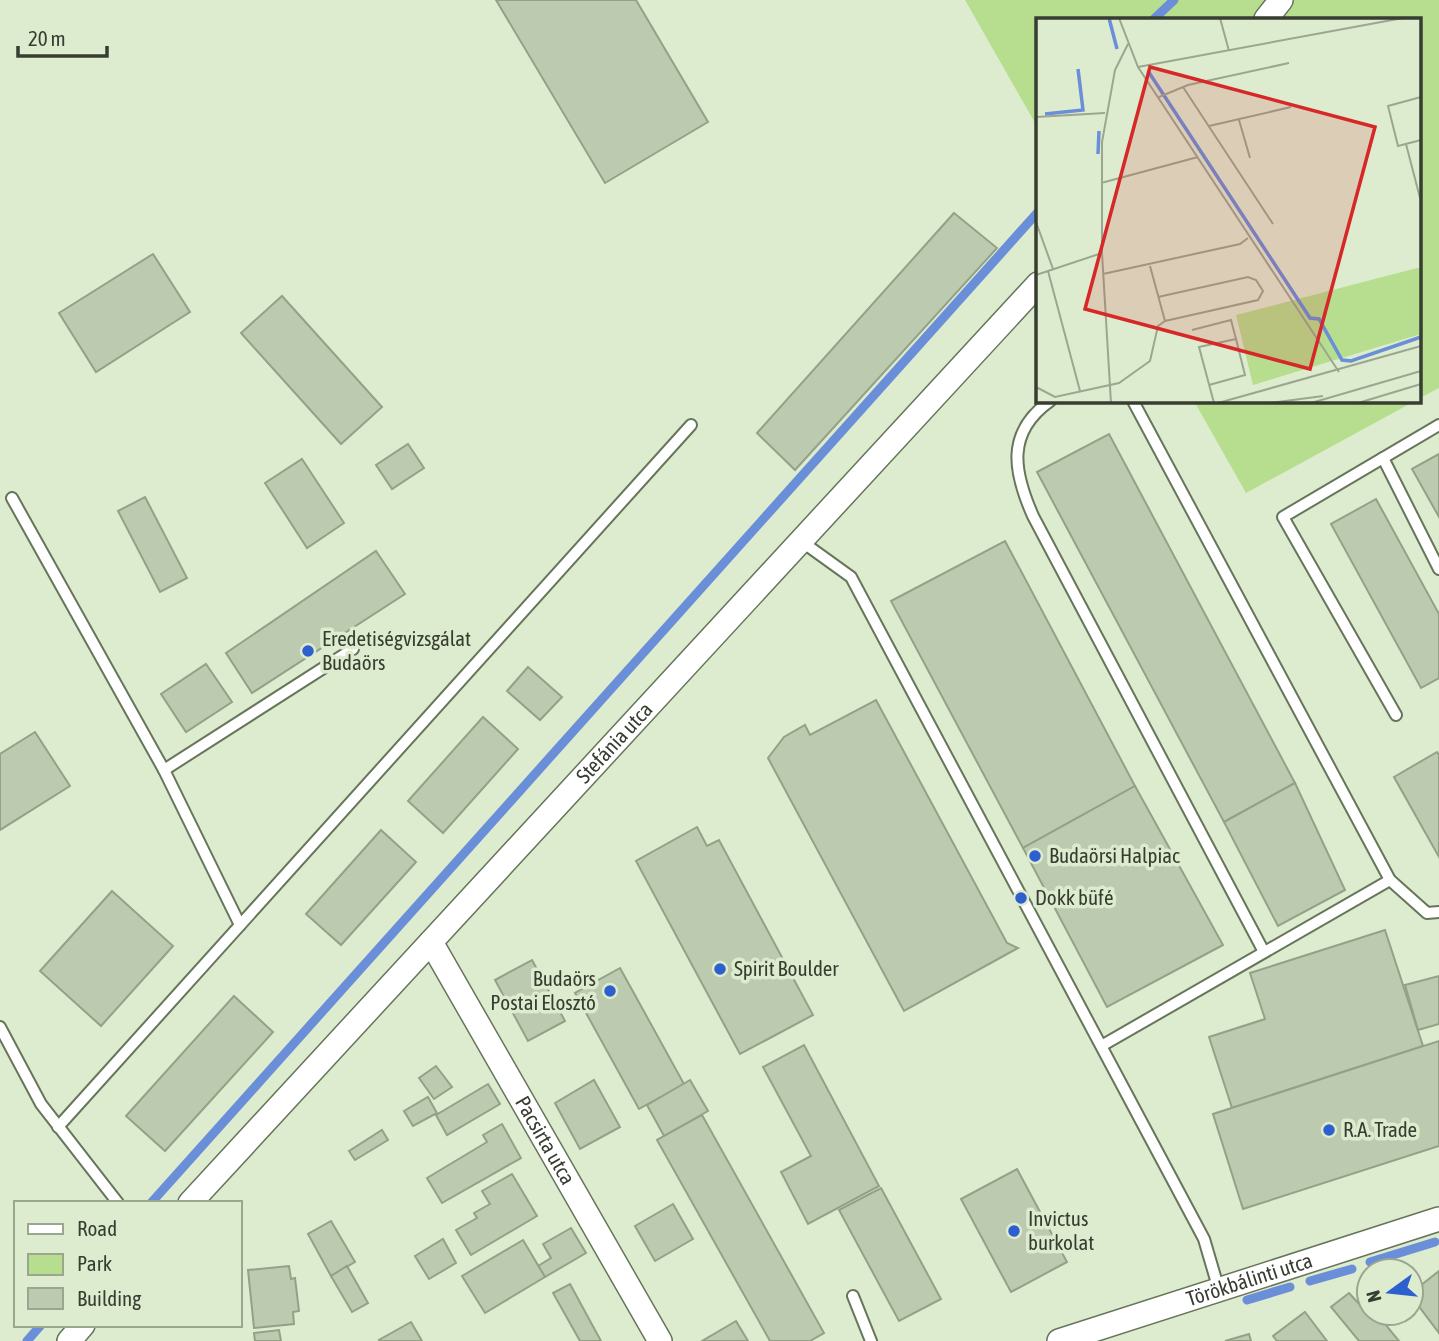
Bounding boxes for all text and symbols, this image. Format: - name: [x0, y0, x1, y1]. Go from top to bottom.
- scale bar: [18, 14, 107, 58]
- inset map: [1036, 18, 1422, 402]
- text: 20 m: [28, 26, 66, 50]
- place label: Eredetiségvizsgálat Budaörs: [322, 626, 471, 674]
- marker: Eredetiségvizsgálat Budaörs: [300, 643, 316, 659]
- street label: Stefánia utca: [571, 697, 657, 788]
- place label: Budaörsi Halpiac: [1049, 843, 1180, 867]
- marker: Budaörsi Halpiac: [1027, 848, 1043, 864]
- place label: Dokk büfé: [1035, 885, 1113, 909]
- marker: Dokk büfé: [1013, 890, 1029, 906]
- place label: Spirit Boulder: [734, 956, 839, 980]
- marker: Spirit Boulder: [712, 961, 728, 977]
- place label: Budaörs Postai Elosztó: [490, 966, 596, 1014]
- marker: Budaörs Postai Elosztó: [602, 983, 618, 999]
- street label: Pacsirta utca: [511, 1092, 581, 1189]
- place label: R.A. Trade: [1343, 1117, 1417, 1141]
- marker: R.A. Trade: [1321, 1122, 1337, 1138]
- legend: [14, 1201, 242, 1327]
- place label: Invictus burkolat: [1028, 1206, 1094, 1254]
- text: Road: [77, 1216, 117, 1240]
- marker: Invictus burkolat: [1006, 1223, 1022, 1239]
- street label: Törökbálinti utca: [1183, 1247, 1315, 1310]
- text: Park: [77, 1251, 112, 1275]
- north arrow: [1355, 1257, 1425, 1327]
- text: Building: [77, 1286, 141, 1310]
- text: N: [1362, 1288, 1386, 1305]

